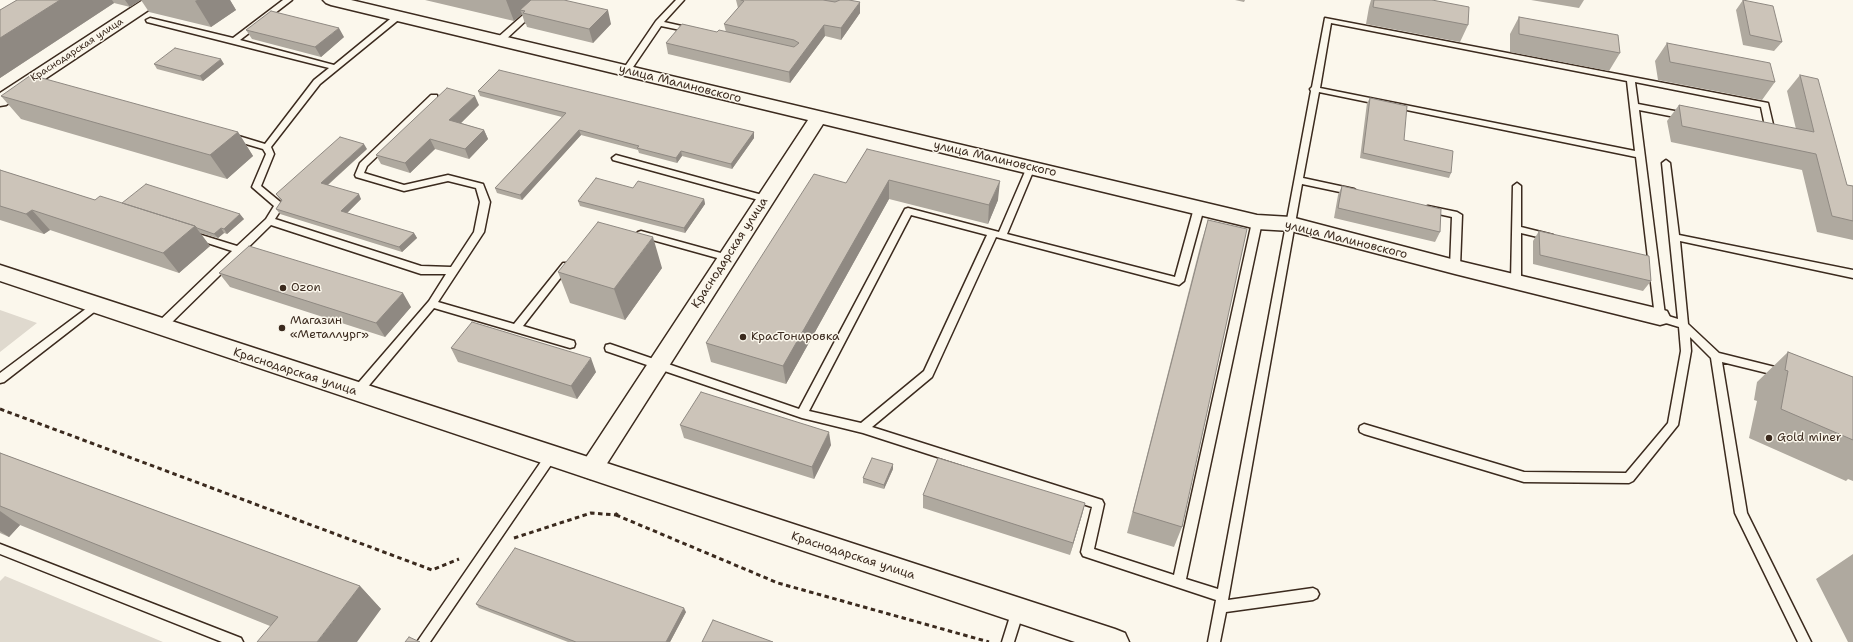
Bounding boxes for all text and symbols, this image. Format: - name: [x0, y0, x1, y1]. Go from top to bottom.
- street label: Краснодарская улица: [29, 16, 125, 84]
- street label: улица Малиновского: [617, 62, 743, 106]
- street label: улица Малиновского: [932, 138, 1058, 180]
- street label: Краснодарская улица: [689, 195, 771, 311]
- street label: улица Малиновского: [1283, 218, 1409, 262]
- place label: Ozon: [291, 281, 321, 295]
- marker: Ozon: [278, 283, 288, 293]
- place label: Магазин «Металлург»: [290, 314, 369, 342]
- marker: Магазин «Металлург»: [277, 323, 287, 333]
- place label: КрасТонировка: [751, 330, 840, 344]
- marker: КрасТонировка: [738, 332, 748, 342]
- street label: Краснодарская улица: [231, 345, 359, 399]
- place label: Gold miner: [1777, 431, 1841, 445]
- marker: Gold miner: [1764, 433, 1774, 443]
- street label: Краснодарская улица: [789, 529, 917, 583]

